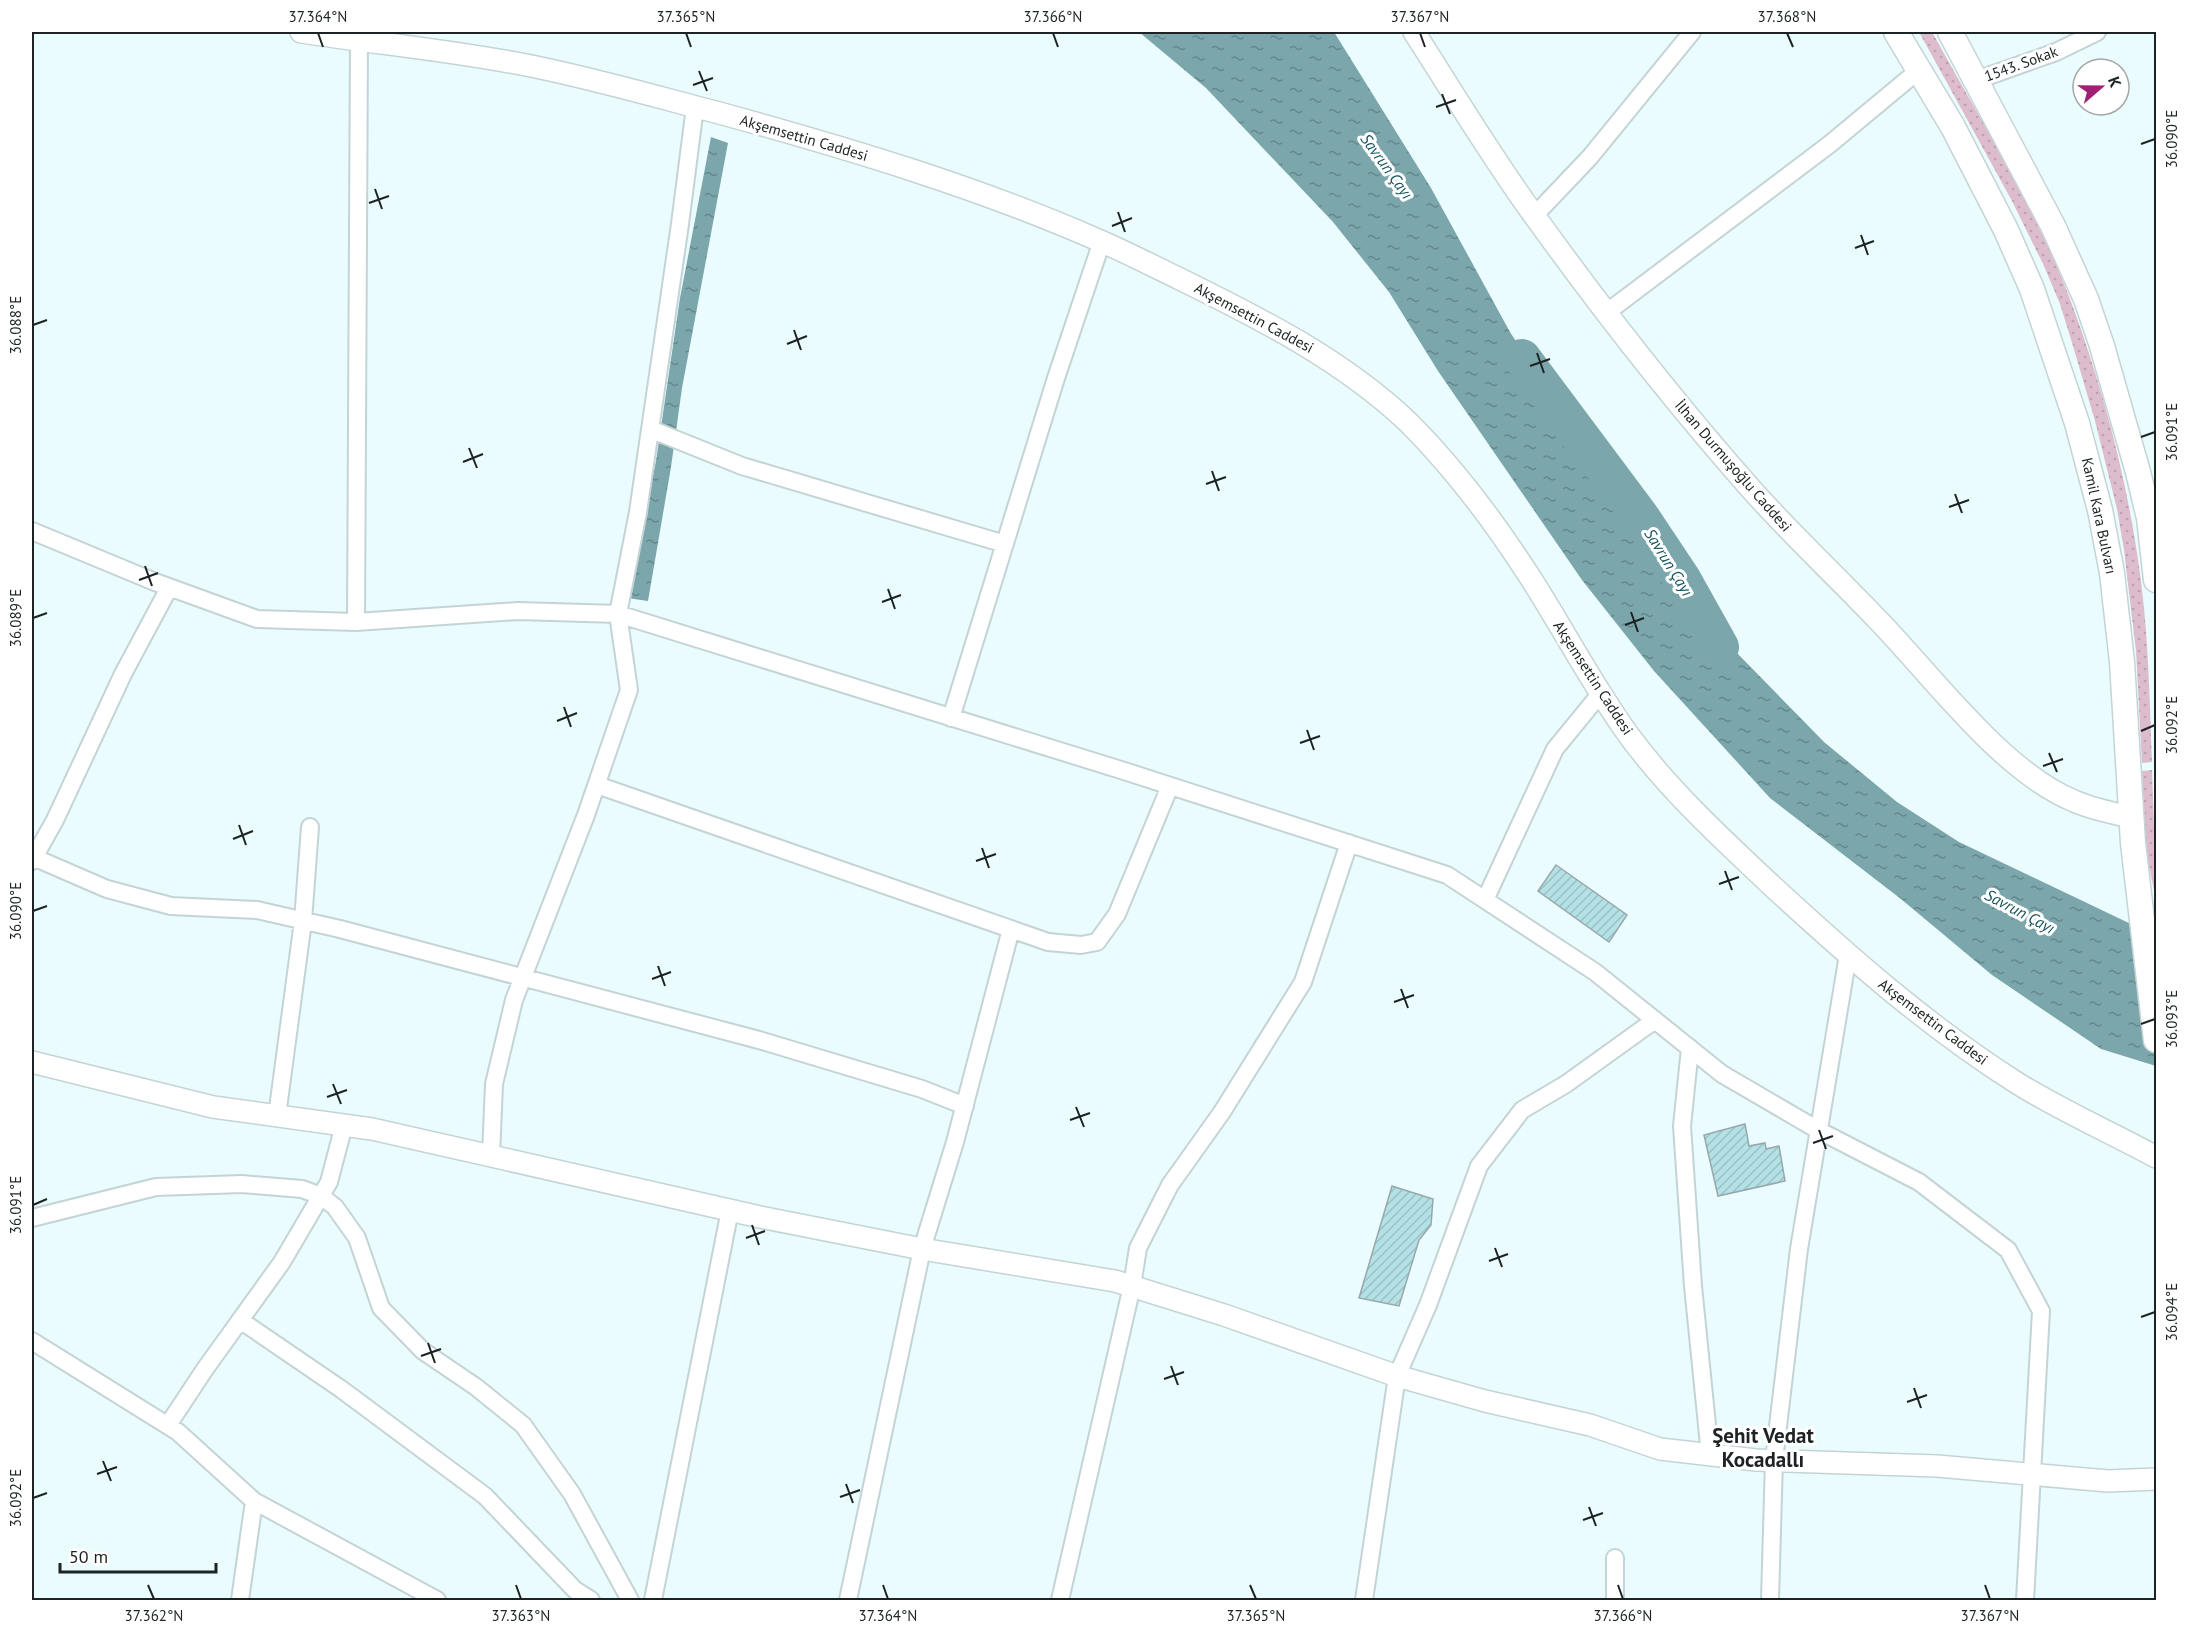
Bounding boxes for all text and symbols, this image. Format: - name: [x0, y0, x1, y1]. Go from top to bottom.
- text: 37.364°N: [289, 7, 347, 26]
- text: 37.365°N: [657, 7, 715, 26]
- text: 37.366°N: [1024, 7, 1082, 26]
- text: 37.367°N: [1391, 7, 1449, 26]
- text: 37.368°N: [1758, 7, 1816, 26]
- street label: 1543. Sokak: [1982, 41, 2061, 86]
- north arrow: [2071, 57, 2131, 117]
- text: K: [2104, 74, 2126, 90]
- street label: Akşemsettin Caddesi: [738, 110, 870, 165]
- text: 36.090°E: [2162, 110, 2181, 168]
- water label: Savrun Çayı: [1357, 129, 1417, 203]
- street label: Akşemsettin Caddesi: [1191, 278, 1317, 357]
- text: 36.088°E: [6, 296, 25, 354]
- street label: İlhan Durmuşoğlu Caddesi: [1671, 396, 1796, 536]
- text: 36.091°E: [2162, 403, 2181, 461]
- street label: Kamil Kara Bulvarı: [2078, 456, 2121, 576]
- water label: Savrun Çayı: [1640, 524, 1698, 600]
- text: 36.089°E: [6, 589, 25, 647]
- street label: Akşemsettin Caddesi: [1549, 617, 1637, 738]
- text: 36.092°E: [2162, 696, 2181, 754]
- text: 36.090°E: [6, 882, 25, 940]
- water label: Savrun Çayı: [1982, 884, 2058, 938]
- street label: Akşemsettin Caddesi: [1875, 974, 1992, 1069]
- text: 36.093°E: [2162, 990, 2181, 1048]
- text: 36.091°E: [6, 1176, 25, 1234]
- text: 36.094°E: [2162, 1283, 2181, 1341]
- district label: Şehit Vedat Kocadallı: [1712, 1422, 1815, 1473]
- text: 36.092°E: [6, 1469, 25, 1527]
- scale bar: [60, 1536, 216, 1574]
- text: 50 m: [69, 1545, 108, 1568]
- text: 37.362°N: [125, 1606, 183, 1625]
- text: 37.363°N: [492, 1606, 550, 1625]
- text: 37.364°N: [859, 1606, 917, 1625]
- text: 37.365°N: [1227, 1606, 1285, 1625]
- text: 37.366°N: [1594, 1606, 1652, 1625]
- text: 37.367°N: [1961, 1606, 2019, 1625]

